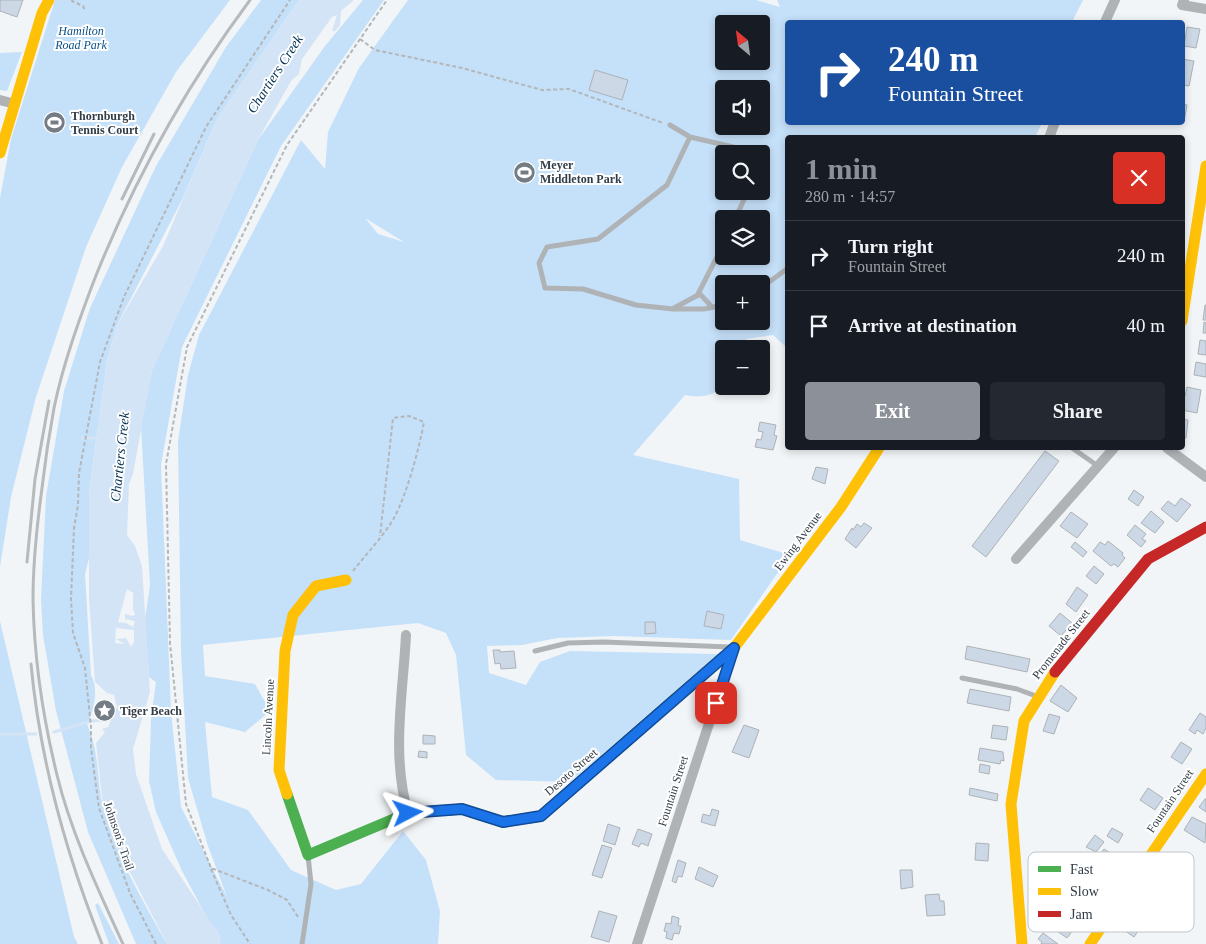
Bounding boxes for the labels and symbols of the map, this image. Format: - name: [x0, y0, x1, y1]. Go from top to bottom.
- north arrow: [715, 15, 770, 70]
- park label: Hamilton Road Park: [54, 24, 108, 52]
- water label: Chartiers Creek: [244, 31, 306, 116]
- place label: Thornburgh Tennis Court: [71, 109, 138, 137]
- sports icon: Thornburgh Tennis Court: [43, 111, 67, 135]
- place label: Meyer Middleton Park: [540, 158, 622, 186]
- sports icon: Meyer Middleton Park: [512, 160, 536, 184]
- water label: Chartiers Creek: [108, 411, 132, 503]
- street label: Ewing Avenue: [771, 509, 825, 573]
- street label: Promenade Street: [1029, 606, 1093, 682]
- street label: Lincoln Avenue: [259, 679, 277, 755]
- pin: [695, 682, 737, 724]
- place icon: Tiger Beach: [92, 699, 116, 723]
- place label: Tiger Beach: [120, 704, 182, 718]
- street label: Desoto Street: [542, 745, 601, 799]
- street label: Fountain Street: [655, 753, 691, 828]
- street label: Fountain Street: [1144, 766, 1197, 835]
- position arrow: [381, 786, 433, 838]
- street label: Johnson's Trail: [101, 800, 138, 873]
- legend: [1028, 852, 1194, 932]
- text: Fast: [1070, 862, 1093, 877]
- text: Slow: [1070, 884, 1100, 899]
- text: Jam: [1070, 907, 1093, 922]

